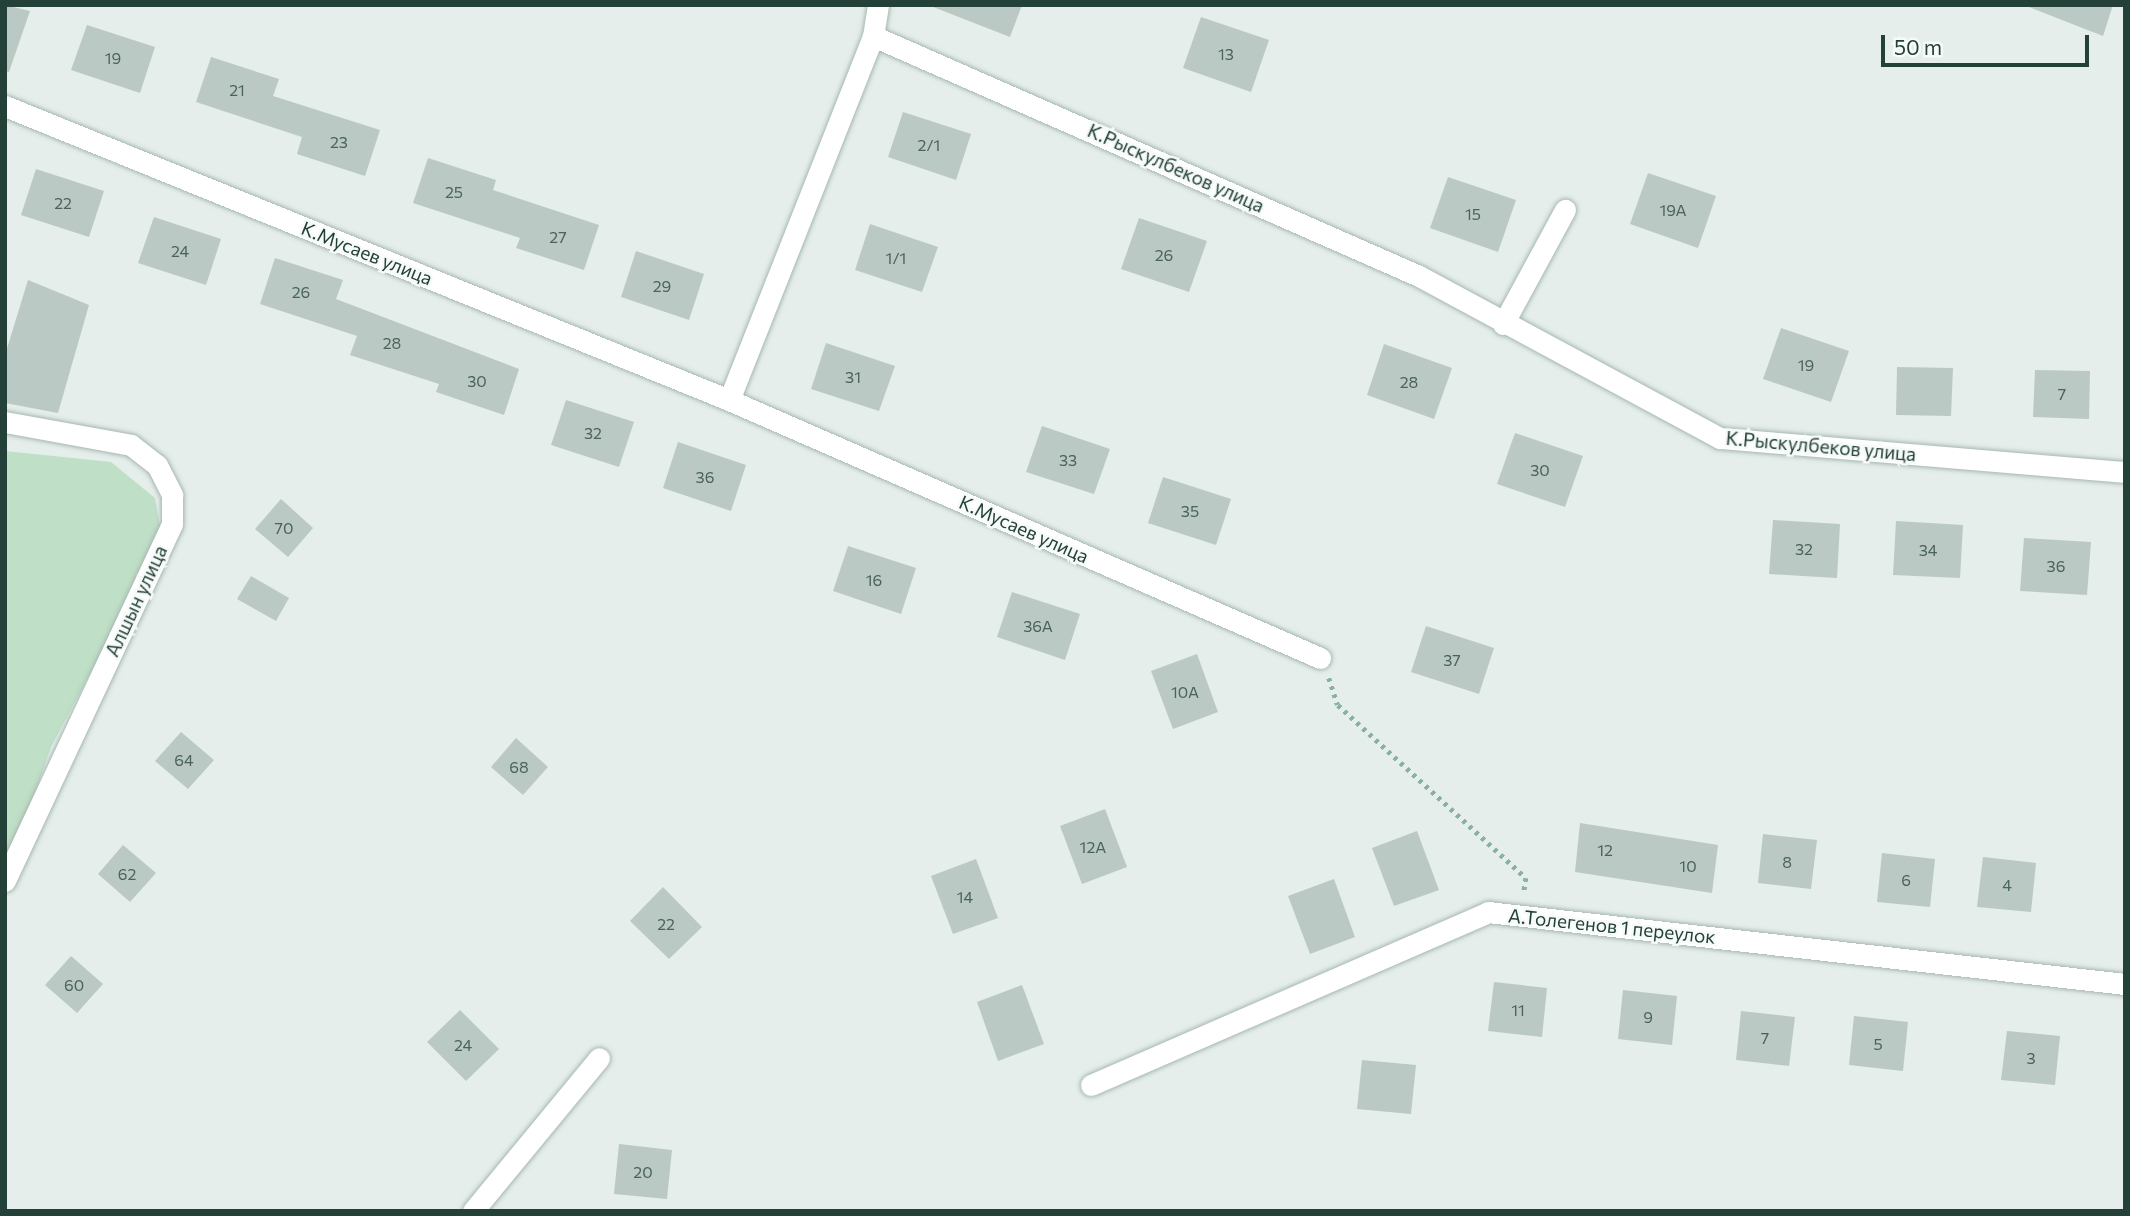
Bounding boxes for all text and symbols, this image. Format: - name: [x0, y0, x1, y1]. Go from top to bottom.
- scale bar: [1885, 21, 2093, 65]
- text: 50 m: [1894, 34, 1942, 59]
- house number: 13: [1218, 44, 1234, 64]
- house number: 19: [105, 48, 121, 68]
- house number: 21: [229, 80, 245, 100]
- street label: К.Рыскулбеков улица: [1084, 119, 1268, 217]
- house number: 23: [330, 132, 348, 152]
- house number: 2/1: [918, 135, 940, 155]
- house number: 25: [445, 182, 463, 202]
- house number: 22: [54, 193, 72, 213]
- house number: 19А: [1659, 200, 1687, 220]
- house number: 15: [1465, 204, 1481, 224]
- street label: К.Мусаев улица: [298, 216, 436, 290]
- house number: 27: [549, 227, 567, 247]
- house number: 24: [171, 241, 189, 261]
- house number: 26: [1155, 245, 1173, 265]
- house number: 1/1: [886, 248, 906, 268]
- house number: 29: [653, 276, 671, 296]
- house number: 26: [292, 282, 310, 302]
- house number: 28: [383, 333, 401, 353]
- house number: 19: [1798, 355, 1814, 375]
- house number: 31: [845, 367, 861, 387]
- house number: 30: [467, 371, 487, 391]
- house number: 28: [1400, 372, 1418, 392]
- house number: 7: [2058, 384, 2066, 404]
- house number: 32: [584, 423, 602, 443]
- street label: К.Рыскулбеков улица: [1725, 426, 1917, 466]
- house number: 33: [1059, 450, 1077, 470]
- house number: 30: [1530, 460, 1550, 480]
- house number: 36: [696, 467, 714, 487]
- street label: К.Мусаев улица: [956, 490, 1092, 568]
- house number: 35: [1181, 501, 1199, 521]
- house number: 70: [275, 518, 293, 538]
- house number: 32: [1795, 539, 1813, 559]
- house number: 34: [1919, 540, 1937, 560]
- street label: Алшын улица: [100, 542, 172, 660]
- house number: 36: [2047, 556, 2065, 576]
- house number: 16: [866, 570, 882, 590]
- house number: 36А: [1023, 616, 1053, 636]
- house number: 37: [1443, 650, 1461, 670]
- house number: 10А: [1171, 682, 1199, 702]
- house number: 64: [174, 750, 194, 770]
- house number: 68: [509, 757, 529, 777]
- house number: 12А: [1080, 837, 1106, 857]
- house number: 12: [1597, 840, 1613, 860]
- house number: 8: [1782, 852, 1792, 872]
- house number: 10: [1679, 856, 1697, 876]
- house number: 62: [118, 864, 136, 884]
- house number: 6: [1901, 870, 1911, 890]
- house number: 4: [2002, 875, 2012, 895]
- house number: 14: [957, 887, 973, 907]
- street label: А.Толегенов 1 переулок: [1507, 904, 1717, 948]
- house number: 22: [657, 914, 675, 934]
- house number: 60: [64, 975, 84, 995]
- house number: 11: [1511, 1000, 1525, 1020]
- house number: 9: [1643, 1007, 1653, 1027]
- house number: 7: [1761, 1028, 1769, 1048]
- house number: 5: [1873, 1034, 1883, 1054]
- house number: 24: [454, 1035, 472, 1055]
- house number: 3: [2026, 1048, 2036, 1068]
- house number: 20: [633, 1162, 653, 1182]

